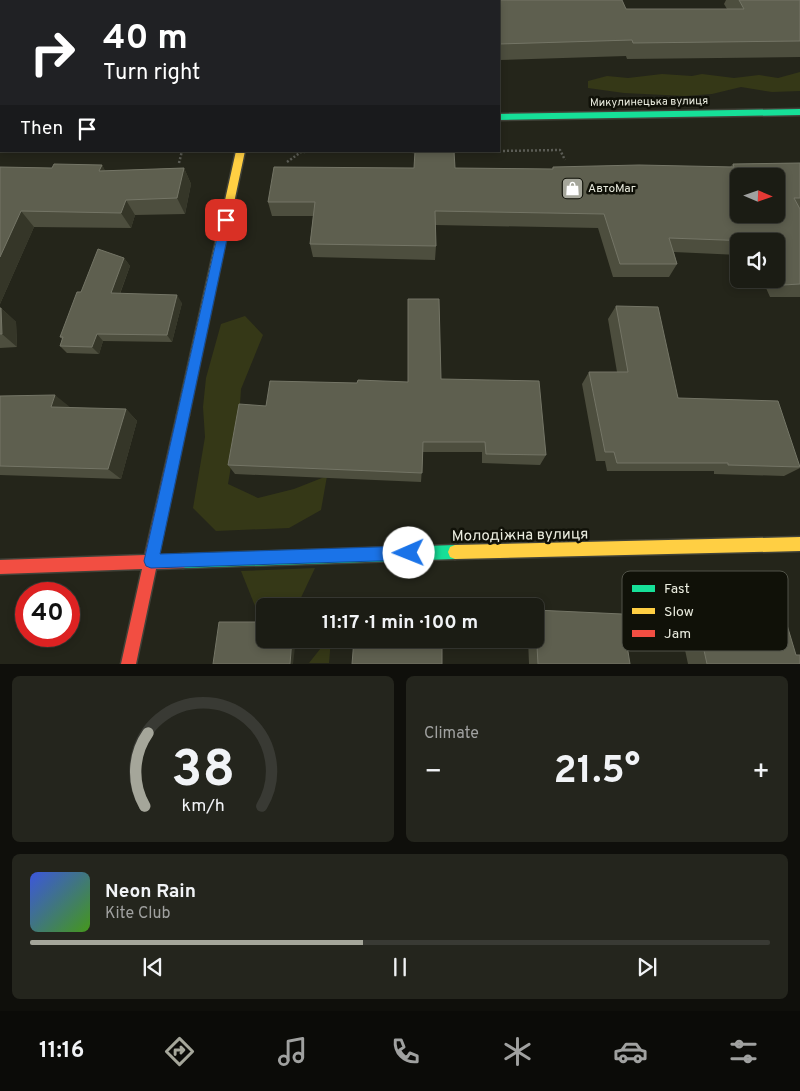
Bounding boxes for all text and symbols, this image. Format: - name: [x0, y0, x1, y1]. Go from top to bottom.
- text: 40 m: [103, 17, 188, 61]
- icon: right: [20, 20, 85, 85]
- text: Turn right: [103, 60, 200, 87]
- street label: Микулинецька вулиця: [590, 94, 708, 110]
- icon: arrive: [73, 115, 101, 143]
- text: Then: [20, 117, 63, 141]
- north arrow: [730, 168, 785, 222]
- map controls: [730, 168, 785, 288]
- shop icon: АвтоМаг: [560, 177, 584, 201]
- place label: АвтоМаг: [588, 181, 636, 197]
- pin: [205, 199, 247, 241]
- icon: arrive: [212, 206, 240, 234]
- button: sound: [730, 233, 785, 288]
- street label: Молодіжна вулиця: [451, 525, 589, 547]
- position arrow: [382, 526, 434, 578]
- legend: [622, 571, 788, 651]
- text: Fast: [664, 581, 690, 598]
- speed limit sign: 40: [15, 582, 80, 647]
- text: Slow: [664, 604, 694, 621]
- text: 11:17 · 1 min · 100 m: [322, 611, 478, 635]
- text: Jam: [664, 626, 691, 643]
- text: Climate: [424, 724, 479, 744]
- text: 38: [171, 739, 235, 805]
- text: 21.5°: [554, 748, 640, 797]
- text: −: [424, 755, 442, 791]
- text: +: [752, 755, 770, 791]
- text: km/h: [181, 795, 225, 818]
- text: Neon Rain: [105, 880, 196, 904]
- text: Kite Club: [105, 904, 170, 924]
- icon: previous: [139, 953, 167, 981]
- icon: pause: [386, 953, 414, 981]
- icon: next: [633, 953, 661, 981]
- icon: directions: [162, 1034, 197, 1069]
- icon: music: [275, 1034, 310, 1069]
- icon: phone: [388, 1034, 423, 1069]
- icon: climate: [500, 1034, 535, 1069]
- icon: car: [613, 1034, 648, 1069]
- icon: filters: [726, 1034, 761, 1069]
- text: 11:16: [39, 1038, 84, 1065]

